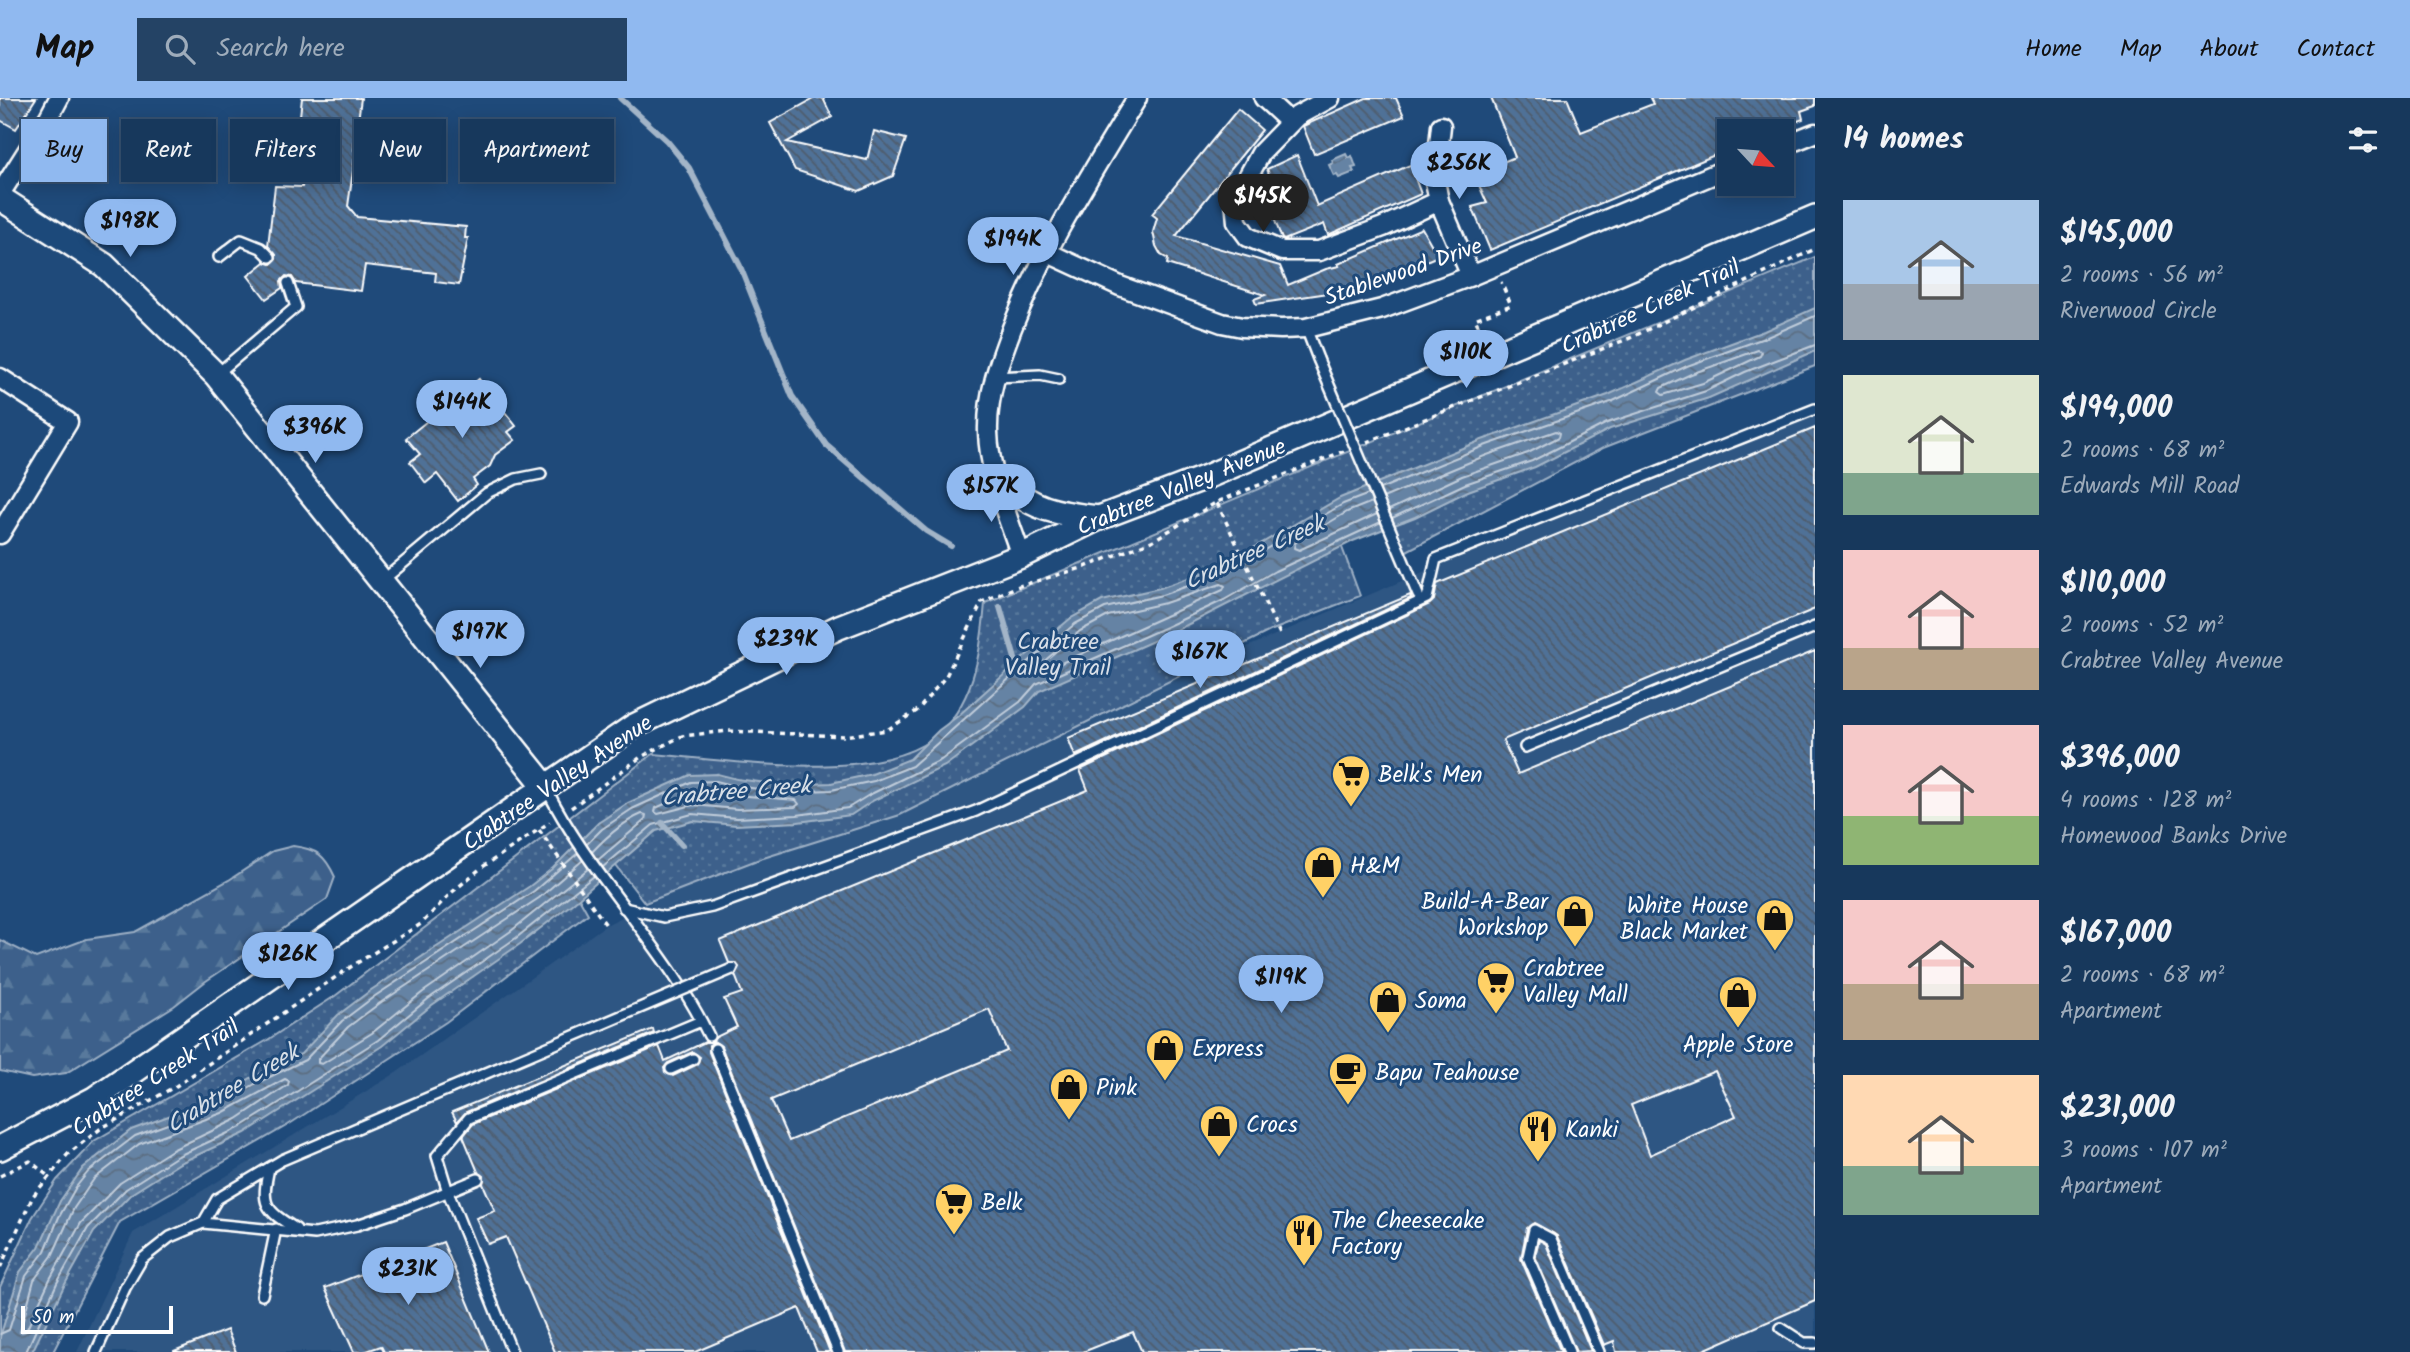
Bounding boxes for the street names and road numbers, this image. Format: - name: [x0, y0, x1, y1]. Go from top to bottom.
- street label: Stablewood Drive: [1320, 229, 1488, 317]
- street label: Crabtree Creek Trail: [1555, 250, 1747, 365]
- street label: Crabtree Valley Avenue: [1072, 429, 1292, 546]
- street label: Crabtree Valley Avenue: [456, 706, 661, 861]
- street label: Crabtree Creek Trail: [66, 1012, 244, 1142]

